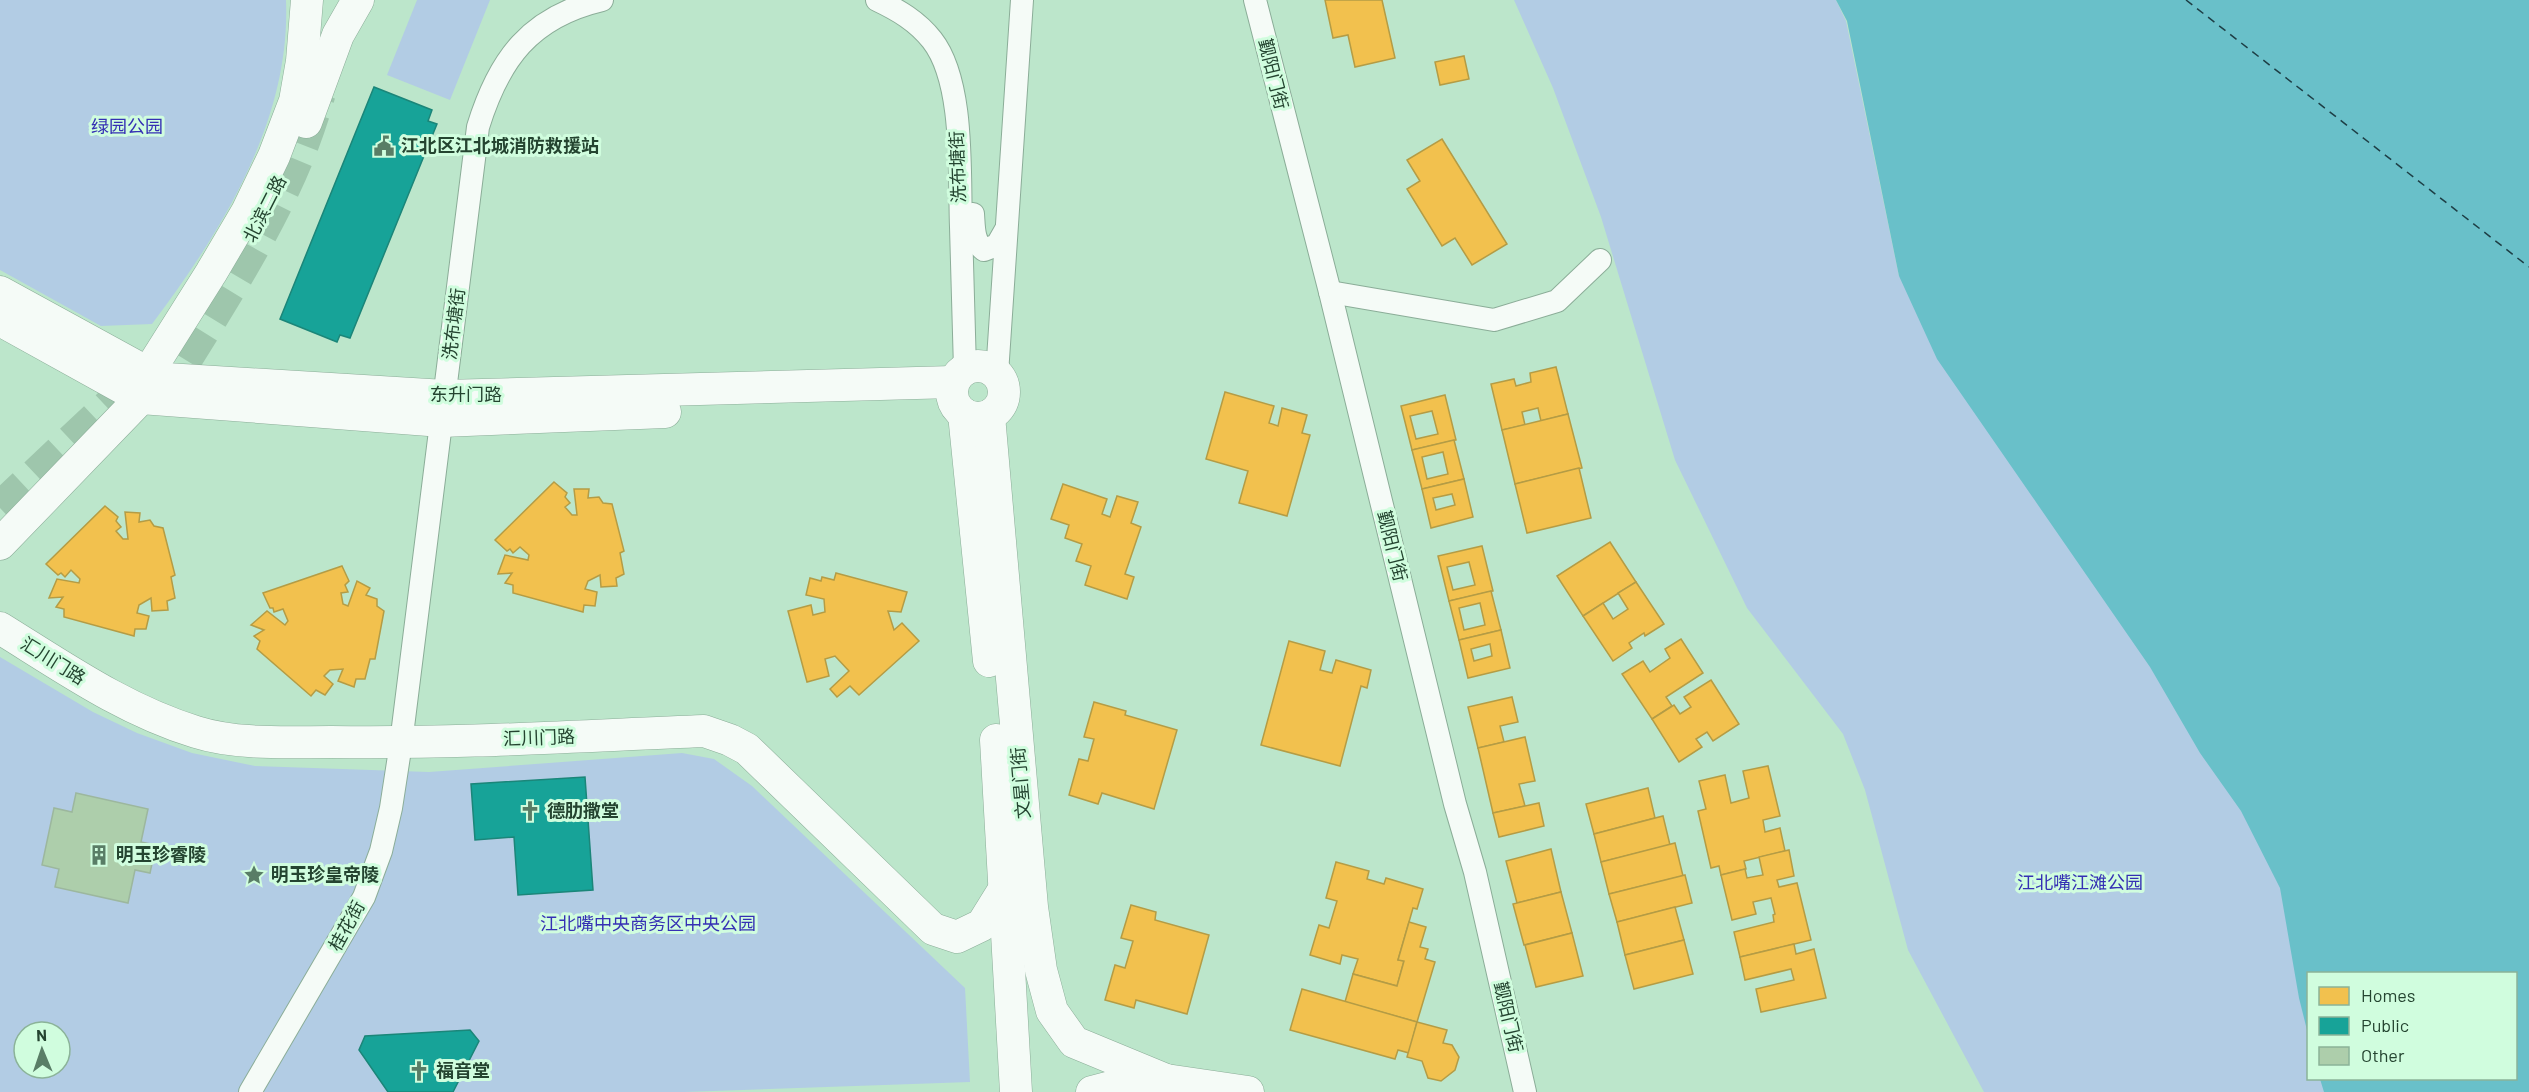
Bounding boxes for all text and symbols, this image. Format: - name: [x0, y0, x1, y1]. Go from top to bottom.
- street label: 觐阳门街: [1255, 36, 1293, 111]
- park label: 绿园公园: [91, 115, 163, 137]
- street label: 洗布塘街: [945, 131, 969, 203]
- public building icon: 江北区江北城消防救援站: [372, 134, 396, 158]
- place label: 江北区江北城消防救援站: [401, 134, 599, 156]
- street label: 北滨二路: [238, 171, 290, 246]
- street label: 洗布塘街: [438, 287, 468, 361]
- street label: 东升门路: [430, 383, 502, 405]
- street label: 觐阳门街: [1374, 508, 1412, 583]
- street label: 汇川门路: [17, 632, 90, 689]
- street label: 汇川门路: [503, 725, 575, 749]
- street label: 文星门街: [1006, 746, 1034, 820]
- church icon: 德肋撒堂: [518, 799, 542, 823]
- place label: 德肋撒堂: [547, 799, 619, 821]
- building icon: 明玉珍睿陵: [87, 843, 111, 867]
- place label: 明玉珍睿陵: [116, 843, 206, 865]
- place icon: 明玉珍皇帝陵: [242, 863, 266, 887]
- place label: 明玉珍皇帝陵: [271, 863, 379, 885]
- park label: 江北嘴江滩公园: [2017, 871, 2143, 893]
- street label: 桂花街: [323, 897, 369, 954]
- park label: 江北嘴中央商务区中央公园: [540, 912, 756, 934]
- legend: [2307, 972, 2517, 1080]
- street label: 觐阳门街: [1490, 979, 1528, 1054]
- text: Homes: [2361, 984, 2415, 1006]
- text: Public: [2361, 1014, 2409, 1036]
- north arrow: [12, 1020, 72, 1080]
- text: N: [36, 1025, 47, 1044]
- text: Other: [2361, 1044, 2405, 1066]
- church icon: 福音堂: [407, 1059, 431, 1083]
- place label: 福音堂: [436, 1059, 490, 1081]

